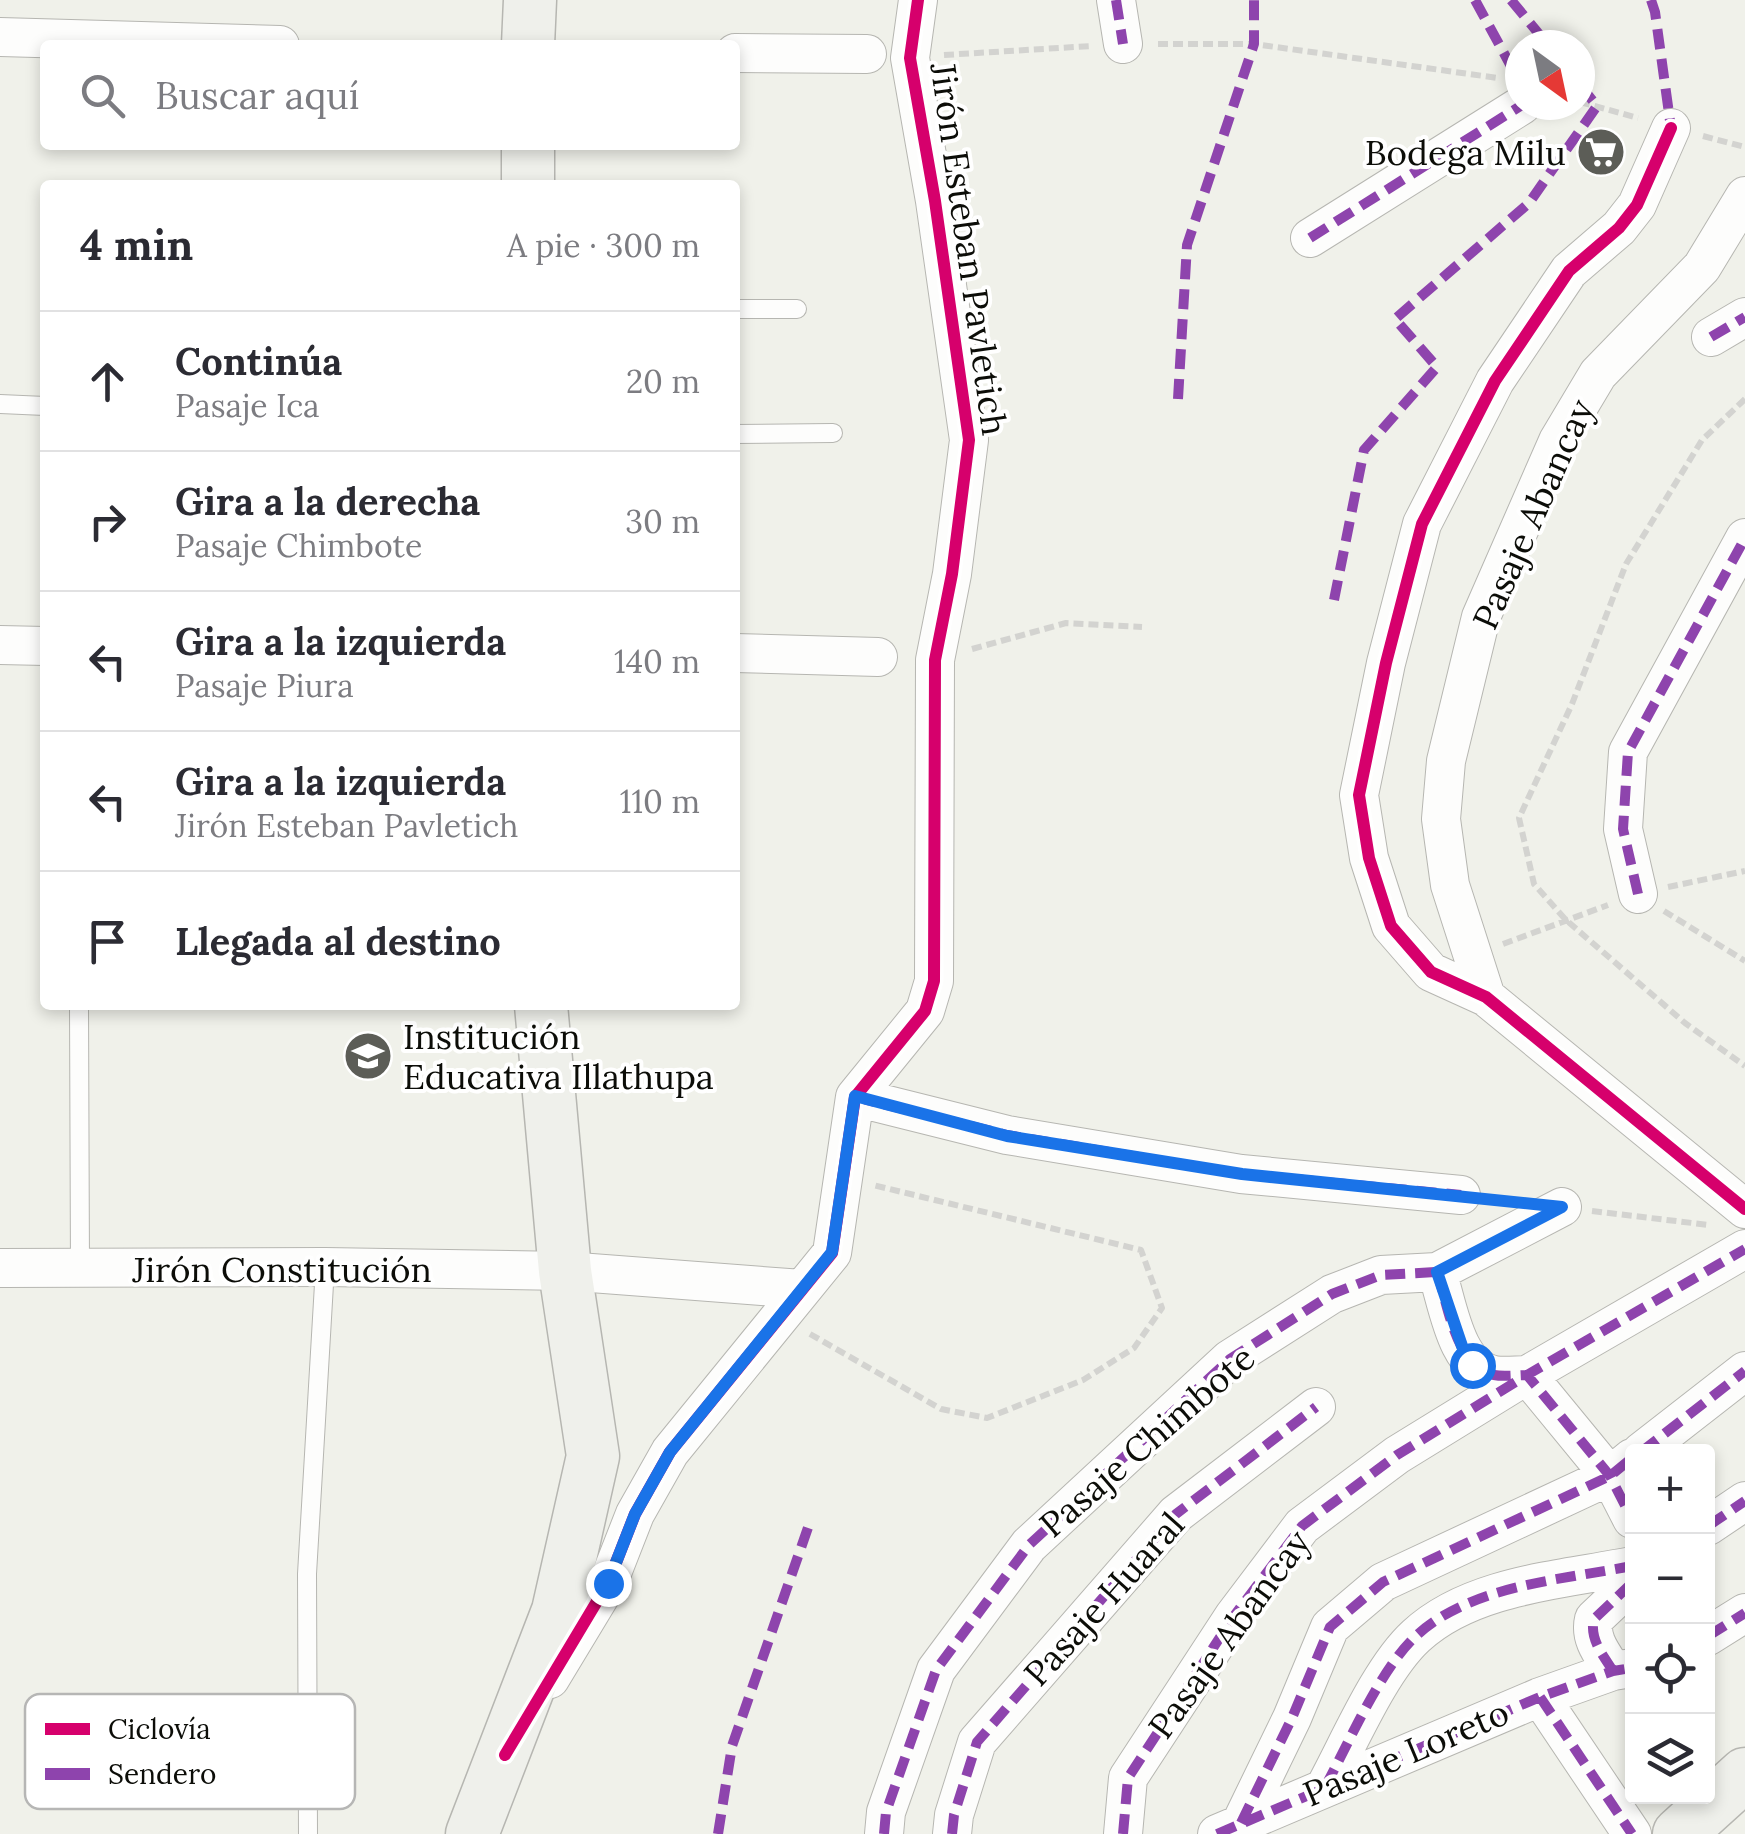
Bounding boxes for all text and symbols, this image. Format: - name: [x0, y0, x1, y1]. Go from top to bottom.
- north arrow: [1505, 30, 1595, 120]
- search box: [40, 40, 740, 150]
- street label: Jirón Esteban Pavletich: [920, 59, 1017, 438]
- icon: search: [75, 68, 130, 123]
- text: Buscar aquí: [155, 71, 359, 119]
- supermarket icon: Bodega Milu: [1575, 126, 1627, 178]
- place label: Bodega Milu: [1365, 130, 1566, 175]
- text: 4 min: [80, 218, 193, 272]
- text: A pie · 300 m: [507, 225, 700, 266]
- text: Continúa: [175, 337, 342, 385]
- icon: ahead: [80, 354, 135, 409]
- text: 20 m: [626, 361, 700, 402]
- text: Pasaje Ica: [175, 385, 320, 426]
- street label: Pasaje Abancay: [1462, 392, 1604, 636]
- text: Gira a la derecha: [175, 477, 480, 525]
- icon: right: [80, 494, 135, 549]
- text: 30 m: [625, 501, 700, 542]
- text: Pasaje Chimbote: [175, 525, 422, 566]
- text: Gira a la izquierda: [175, 617, 506, 665]
- icon: left: [80, 634, 135, 689]
- text: 140 m: [614, 641, 700, 682]
- text: Pasaje Piura: [175, 665, 354, 706]
- text: Gira a la izquierda: [175, 757, 506, 805]
- icon: left: [80, 774, 135, 829]
- text: 110 m: [620, 781, 700, 822]
- text: Jirón Esteban Pavletich: [175, 805, 518, 846]
- icon: arrive: [80, 914, 135, 969]
- text: Llegada al destino: [175, 917, 501, 965]
- place label: Institución Educativa Illathupa: [403, 1014, 714, 1099]
- school or university icon: Institución Educativa Illathupa: [342, 1030, 394, 1082]
- street label: Jirón Constitución: [131, 1247, 432, 1292]
- street label: Pasaje Chimbote: [1030, 1335, 1264, 1547]
- route start: [1450, 1343, 1496, 1389]
- map controls: [1625, 1444, 1715, 1804]
- button: +: [1625, 1444, 1715, 1534]
- street label: Pasaje Huaral: [1014, 1503, 1194, 1695]
- street label: Pasaje Abancay: [1138, 1520, 1320, 1747]
- button: −: [1625, 1534, 1715, 1624]
- route end: [586, 1561, 632, 1607]
- button: locate: [1625, 1624, 1715, 1714]
- street label: Pasaje Loreto: [1296, 1690, 1516, 1816]
- legend: [25, 1694, 355, 1809]
- text: Ciclovía: [108, 1711, 211, 1747]
- button: layers: [1625, 1714, 1715, 1804]
- text: Sendero: [108, 1756, 216, 1792]

